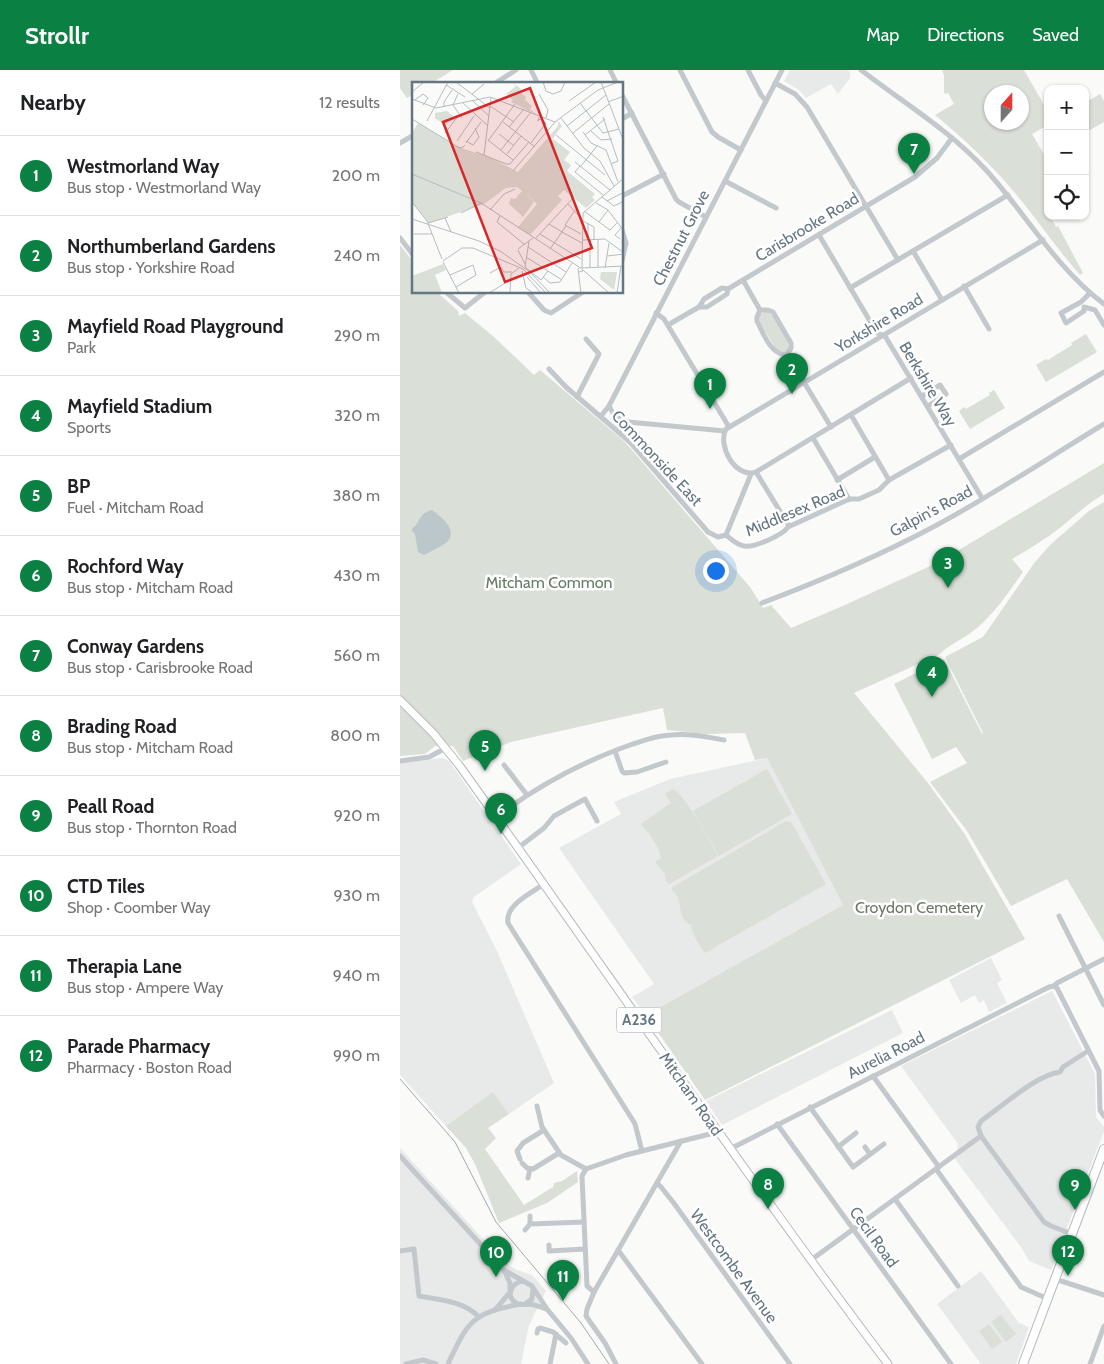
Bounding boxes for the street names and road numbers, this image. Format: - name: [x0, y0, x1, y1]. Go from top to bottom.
- street label: Chestnut Grove: [649, 187, 713, 289]
- street label: Carisbrooke Road: [752, 189, 862, 265]
- street label: Yorkshire Road: [831, 289, 926, 357]
- street label: Berkshire Way: [895, 338, 961, 430]
- street label: Commonside East: [608, 406, 706, 510]
- street label: Middlesex Road: [742, 481, 848, 541]
- street label: Galpin's Road: [887, 481, 975, 541]
- road number: A236: [616, 1008, 662, 1032]
- street label: Aurelia Road: [844, 1027, 928, 1083]
- street label: Mitcham Road: [655, 1049, 727, 1139]
- street label: Cecil Road: [846, 1203, 902, 1271]
- street label: Westcombe Avenue: [686, 1205, 782, 1327]

